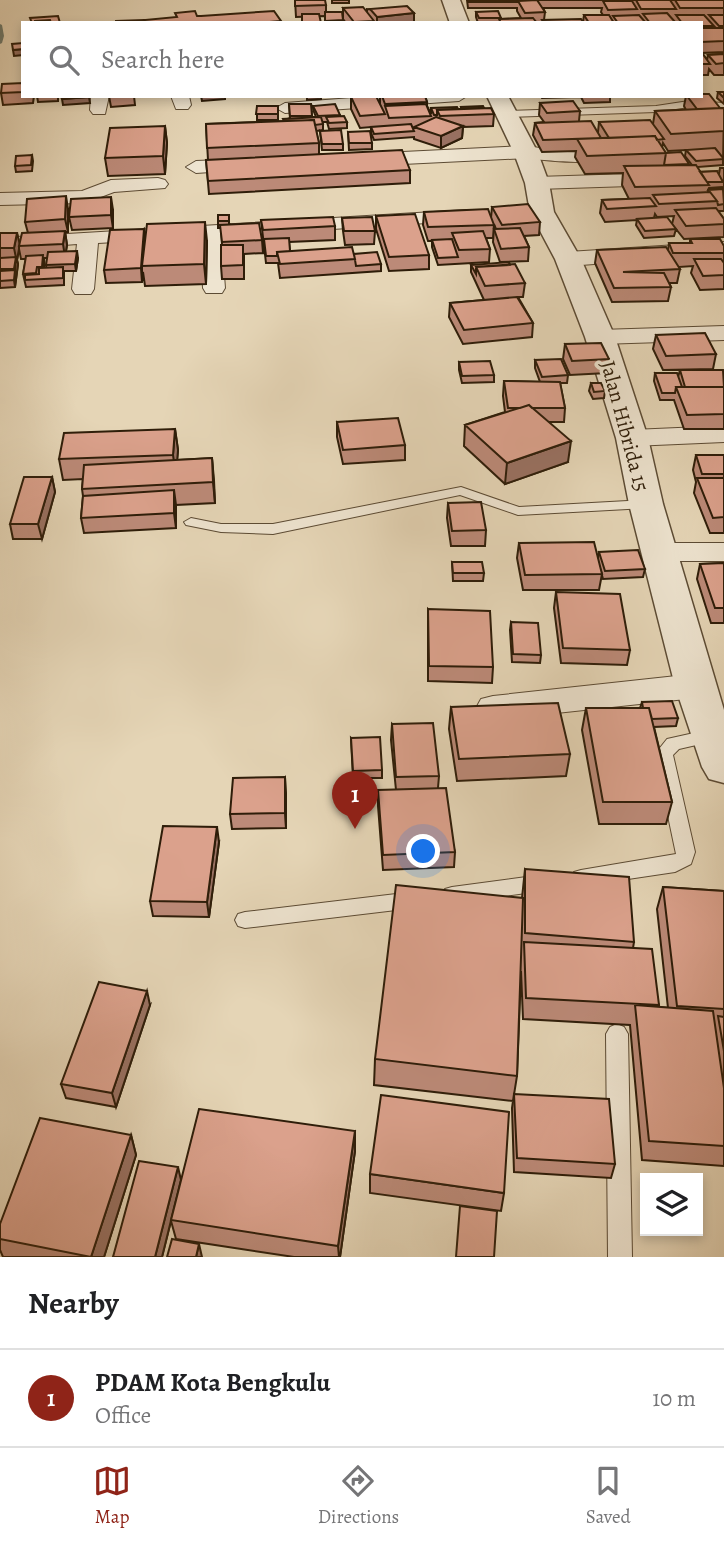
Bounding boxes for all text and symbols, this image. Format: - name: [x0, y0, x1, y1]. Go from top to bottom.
- search box: [21, 21, 703, 98]
- icon: search: [45, 41, 83, 79]
- text: Search here: [101, 42, 225, 77]
- street label: Jalan Hibrida 15: [594, 358, 656, 494]
- pin: 1: [332, 771, 378, 829]
- your location: [406, 834, 440, 868]
- map controls: [640, 1173, 703, 1236]
- button: layers: [640, 1173, 703, 1236]
- text: Nearby: [28, 1283, 119, 1323]
- text: PDAM Kota Bengkulu: [95, 1365, 330, 1400]
- text: 1: [47, 1383, 55, 1414]
- text: 10 m: [652, 1383, 696, 1414]
- text: Office: [95, 1400, 151, 1431]
- tab: Map: [93, 1462, 131, 1530]
- tab: Directions: [318, 1462, 399, 1530]
- tab: Saved: [586, 1462, 631, 1530]

